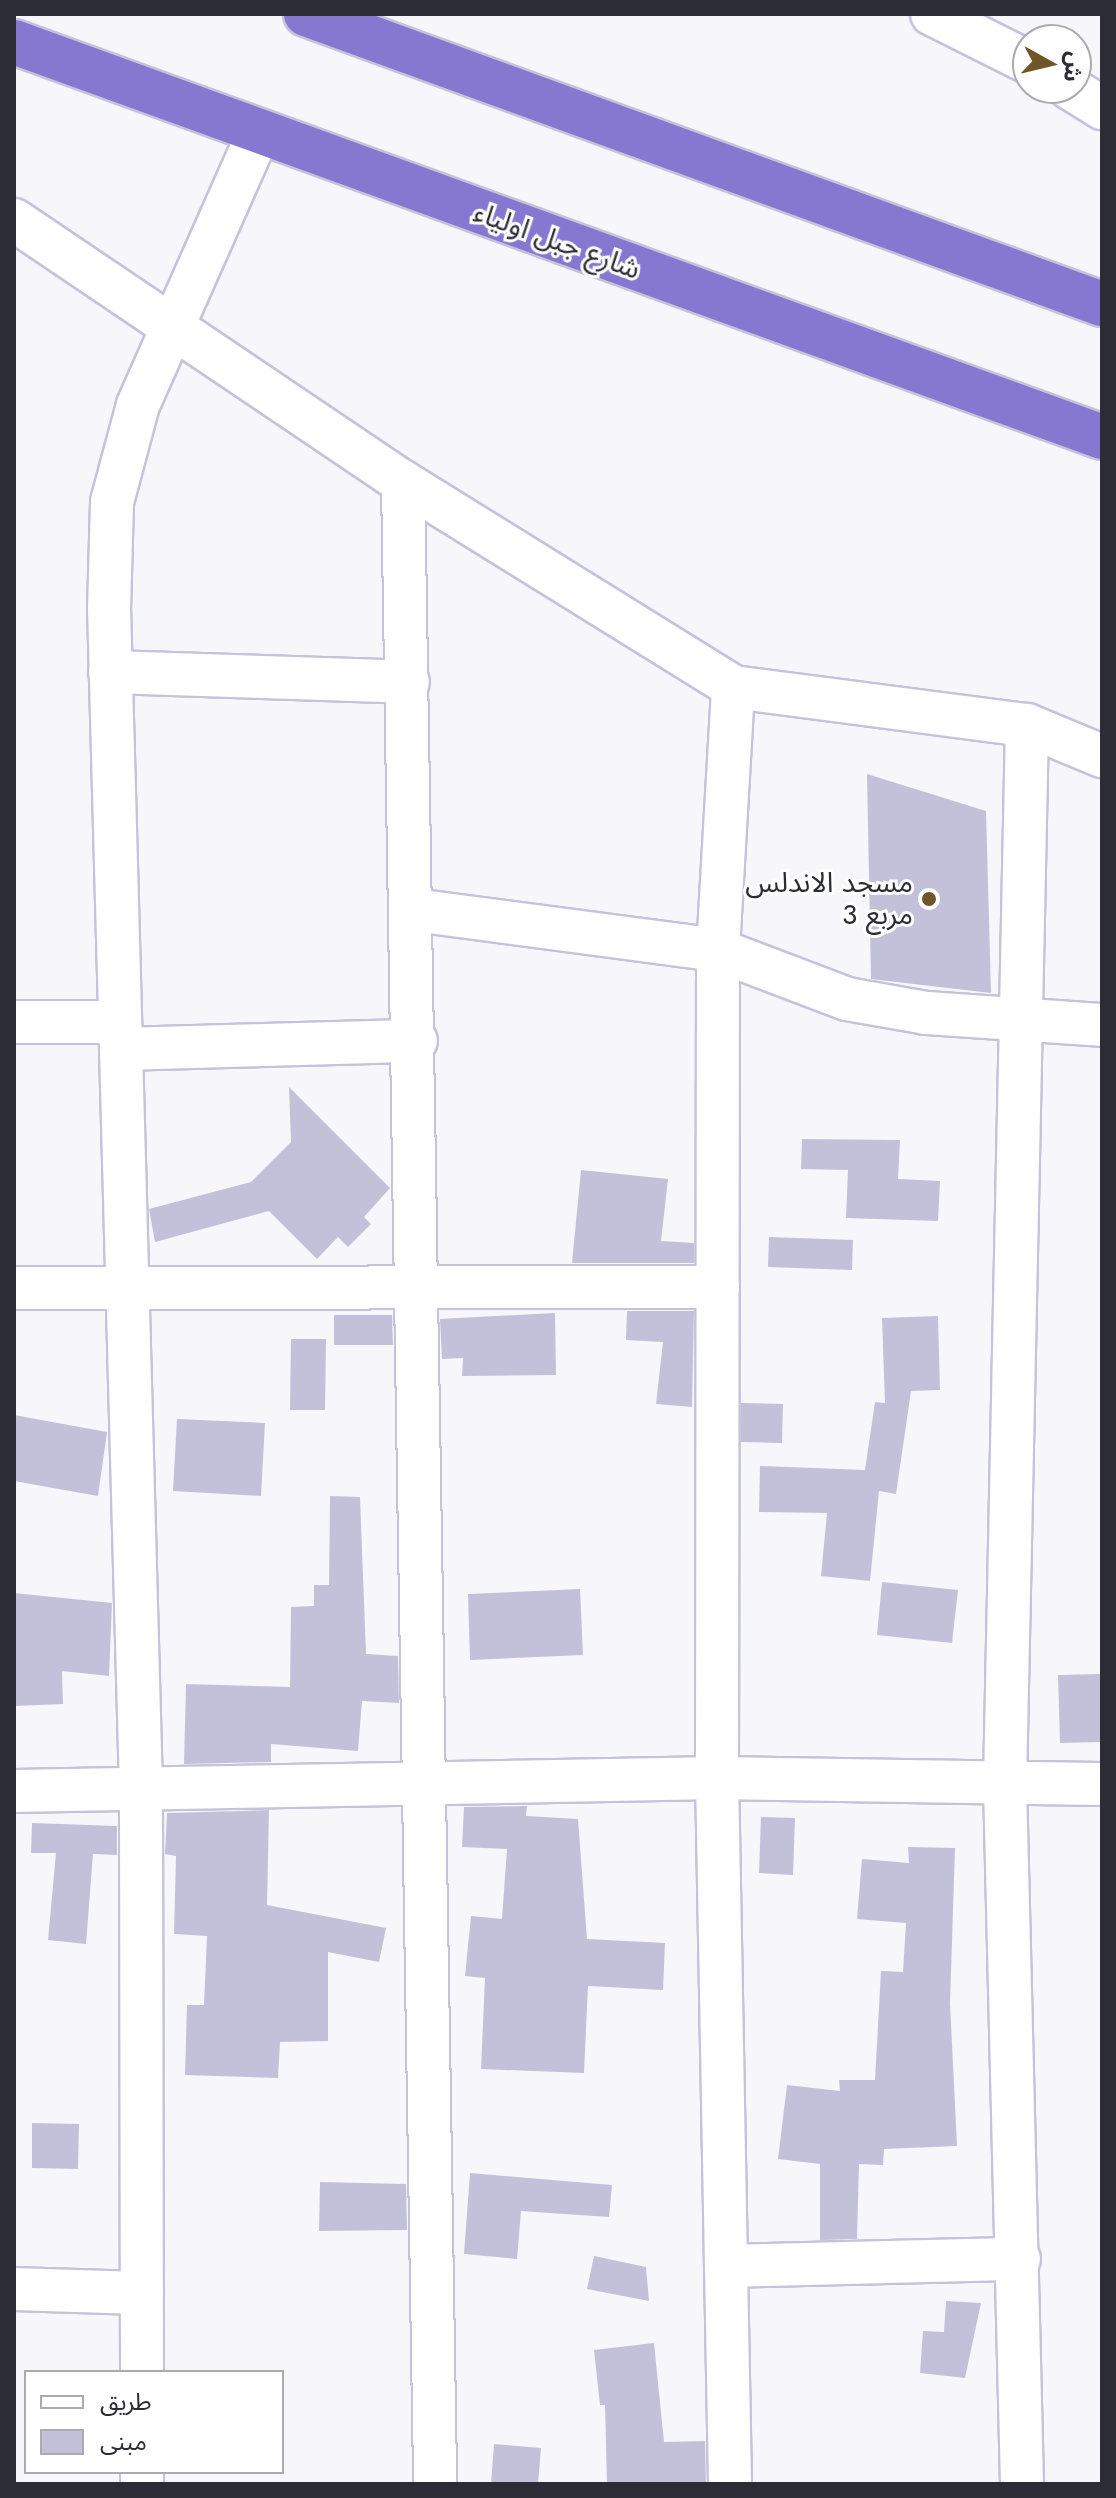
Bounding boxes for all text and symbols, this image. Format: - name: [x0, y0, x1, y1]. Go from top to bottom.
- north arrow: [1012, 24, 1092, 104]
- text: ش: [1056, 50, 1092, 84]
- street label: شارع جبل اولياء: [469, 195, 645, 287]
- place label: مسجد الاندلس مربع 3: [745, 866, 913, 932]
- marker: مسجد الاندلس مربع 3: [920, 890, 938, 908]
- legend: [24, 2370, 284, 2474]
- text: طريق: [100, 2384, 152, 2419]
- text: مبنى: [100, 2424, 147, 2459]

